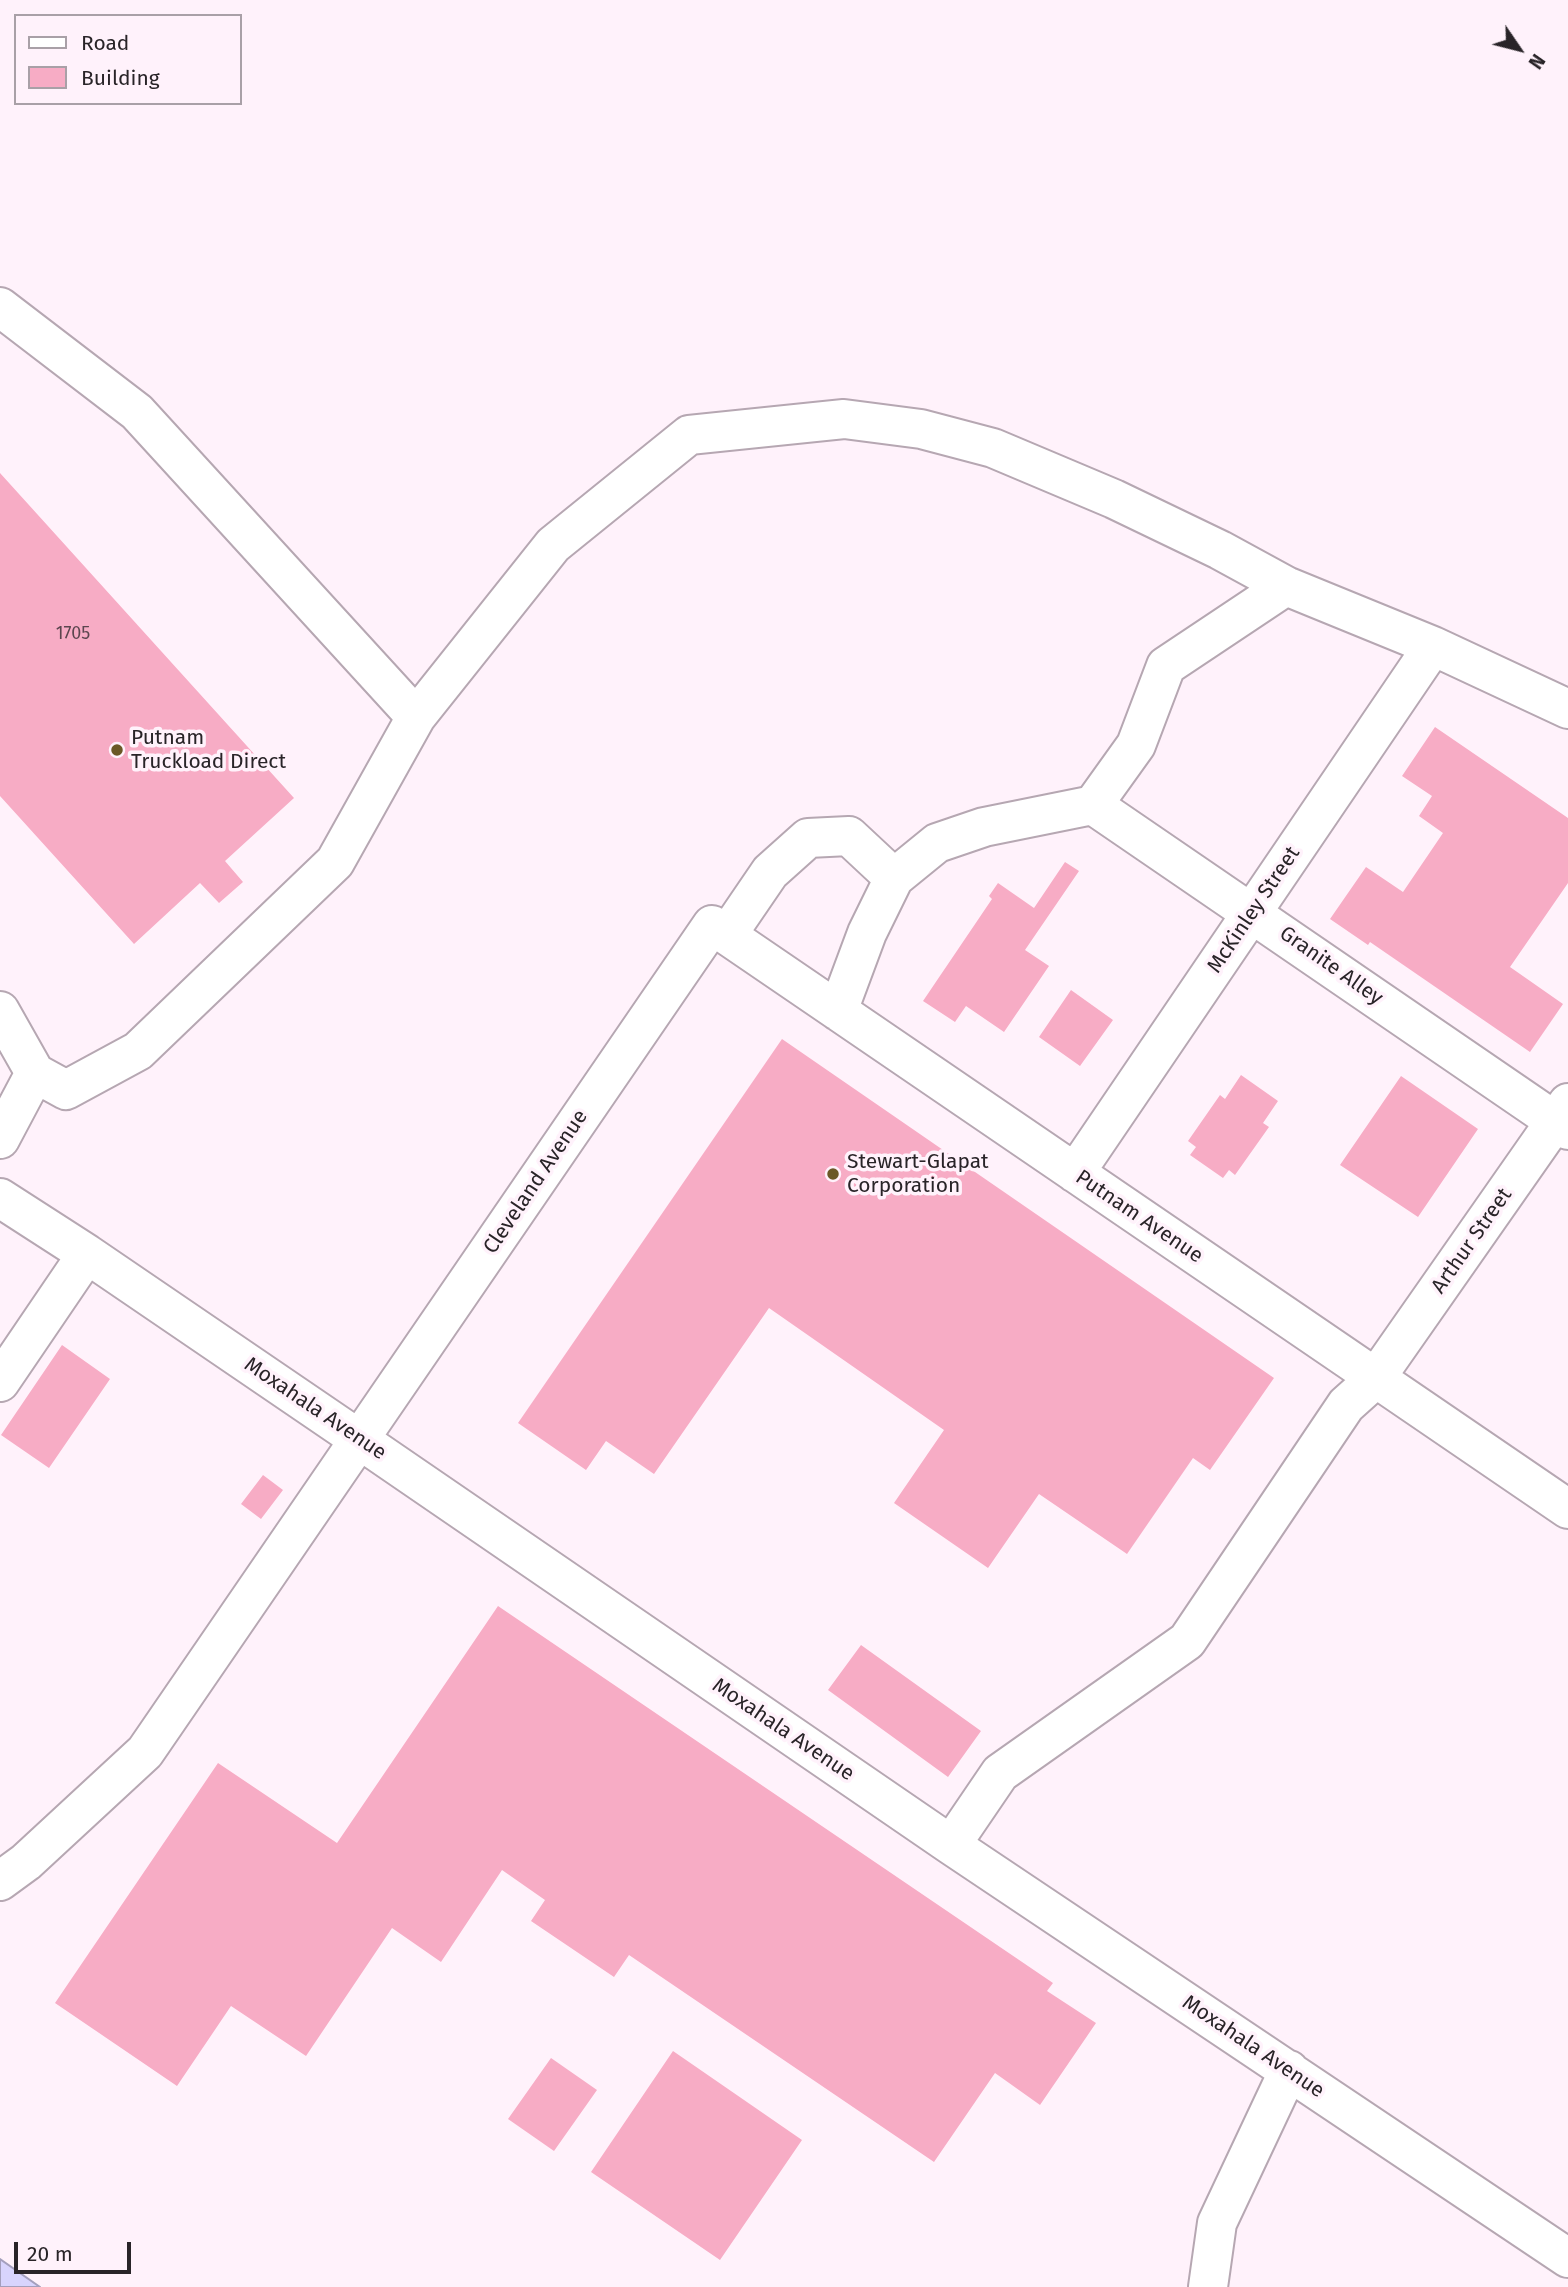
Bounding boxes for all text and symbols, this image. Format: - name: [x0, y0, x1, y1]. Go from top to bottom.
- legend: [14, 14, 242, 105]
- north arrow: [1484, 14, 1554, 84]
- text: Road: [81, 30, 129, 56]
- text: N: [1524, 50, 1550, 73]
- text: Building: [81, 65, 160, 91]
- house number: 1705: [56, 623, 90, 645]
- place label: Putnam Truckload Direct: [131, 725, 286, 775]
- marker: Putnam Truckload Direct: [109, 742, 125, 758]
- street label: McKinley Street: [1202, 842, 1306, 978]
- street label: Granite Alley: [1274, 921, 1388, 1011]
- street label: Cleveland Avenue: [479, 1105, 593, 1259]
- place label: Stewart-Glapat Corporation: [847, 1149, 989, 1199]
- street label: Putnam Avenue: [1070, 1165, 1208, 1269]
- marker: Stewart-Glapat Corporation: [825, 1166, 841, 1182]
- street label: Arthur Street: [1426, 1183, 1518, 1299]
- street label: Moxahala Avenue: [239, 1352, 391, 1466]
- street label: Moxahala Avenue: [707, 1673, 859, 1787]
- street label: Moxahala Avenue: [1177, 1990, 1329, 2104]
- scale bar: [18, 2228, 135, 2272]
- text: 20 m: [27, 2241, 73, 2267]

